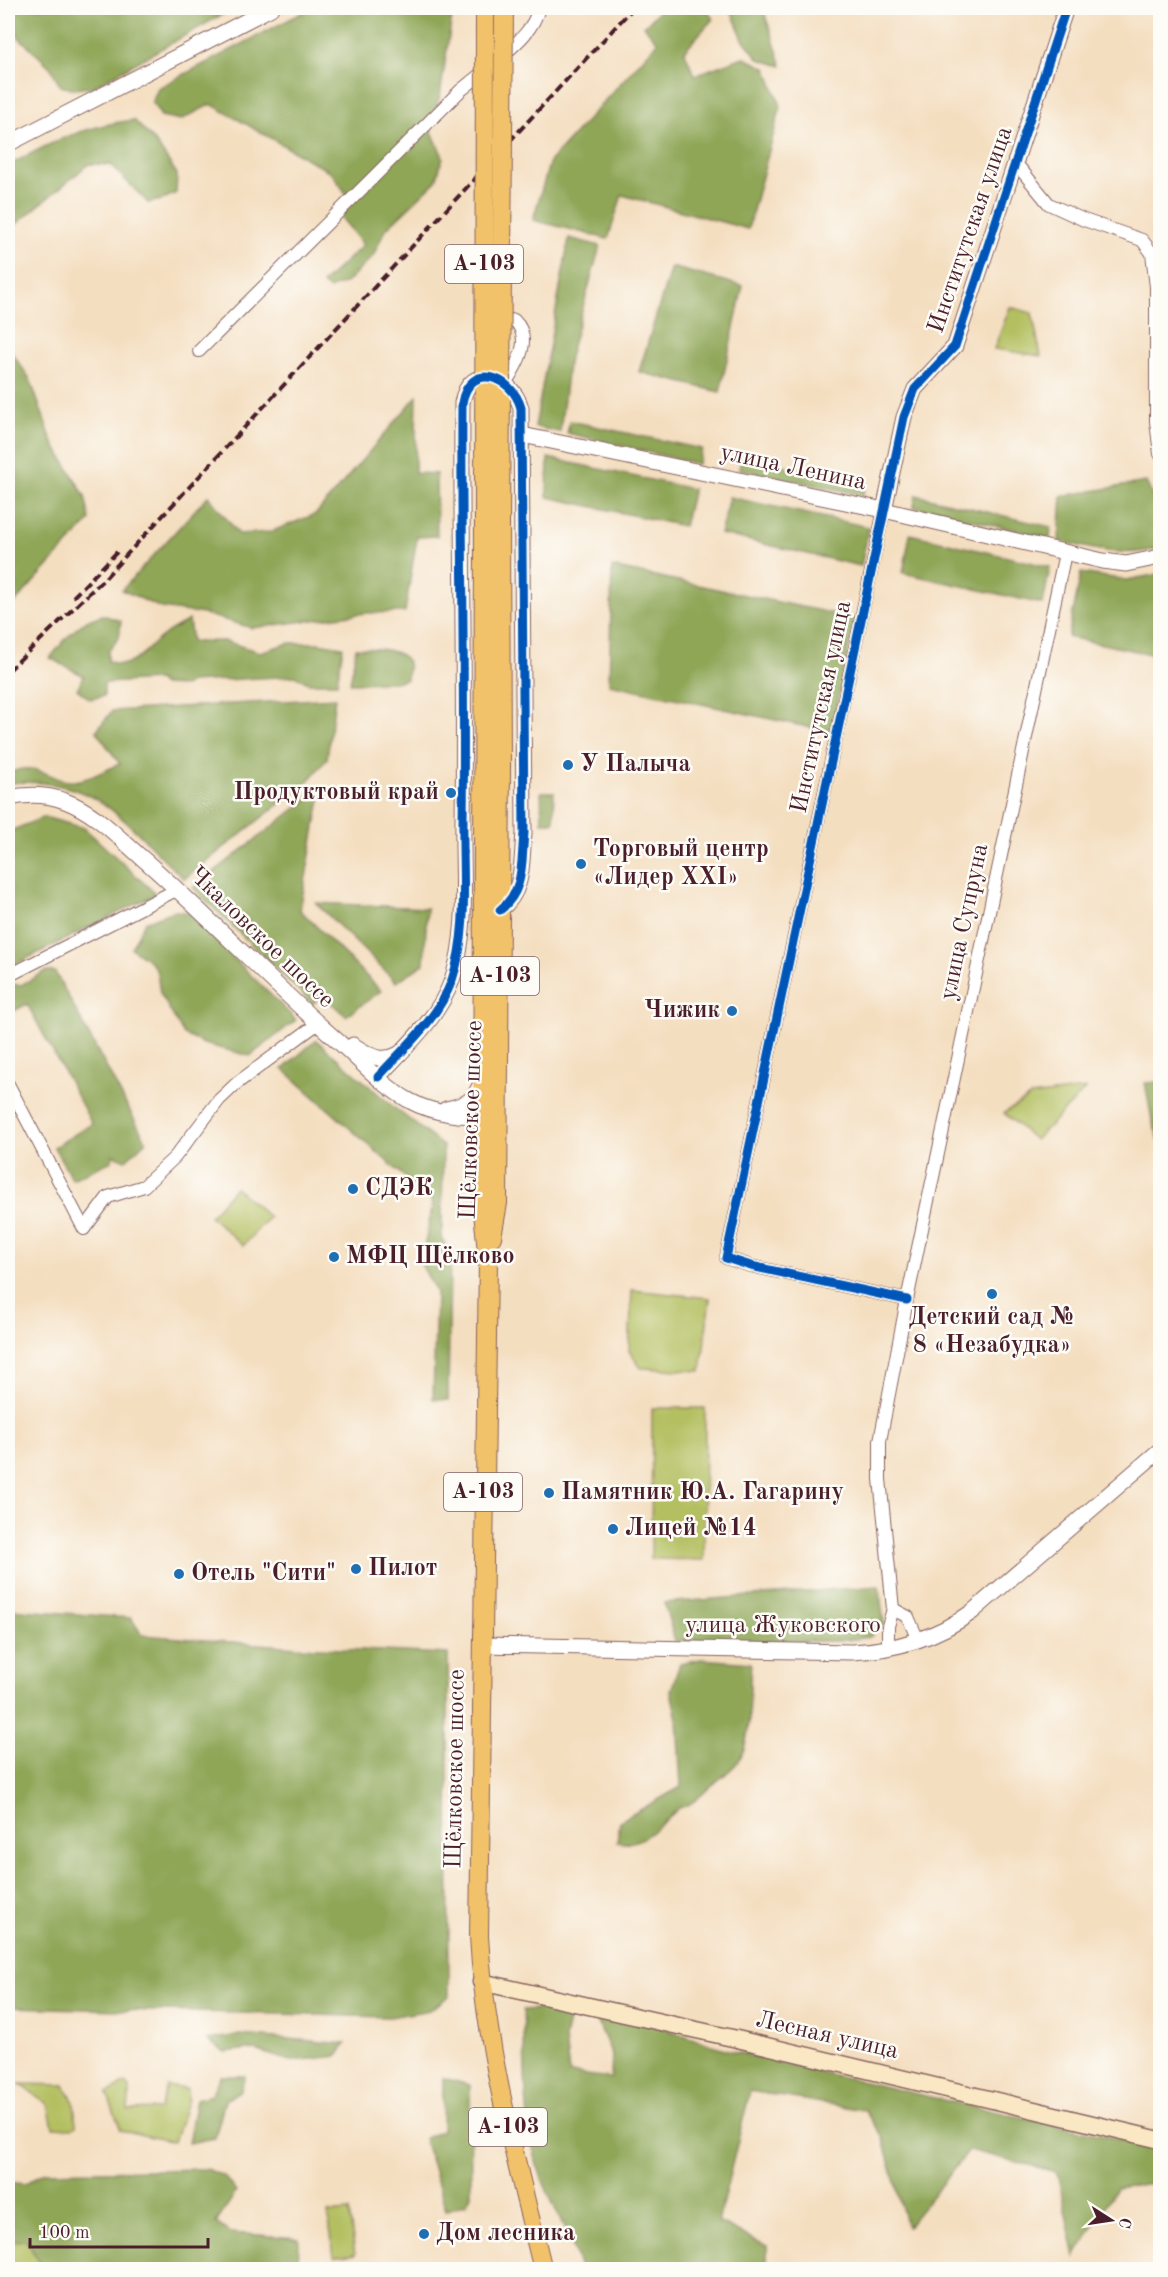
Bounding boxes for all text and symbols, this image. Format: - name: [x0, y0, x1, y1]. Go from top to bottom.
- street label: Институтская улица: [924, 124, 1018, 336]
- road number: А-103: [445, 245, 523, 283]
- street label: улица Ленина: [718, 441, 868, 495]
- street label: Институтская улица: [788, 598, 856, 815]
- place label: У Палыча: [580, 753, 691, 777]
- marker: У Палыча: [561, 758, 575, 772]
- place label: Продуктовый край: [234, 781, 439, 805]
- marker: Продуктовый край: [444, 786, 458, 800]
- place label: Торговый центр «Лидер XXI»: [593, 838, 769, 890]
- street label: улица Супруна: [937, 841, 993, 1003]
- marker: Торговый центр «Лидер XXI»: [574, 857, 588, 871]
- street label: Чкаловское шоссе: [184, 863, 338, 1013]
- road number: А-103: [461, 957, 539, 995]
- place label: Чижик: [644, 999, 720, 1023]
- marker: Чижик: [725, 1004, 739, 1018]
- street label: Щёлковское шоссе: [457, 1020, 487, 1220]
- place label: СДЭК: [365, 1177, 433, 1201]
- marker: СДЭК: [346, 1182, 360, 1196]
- place label: МФЦ Щёлково: [346, 1245, 515, 1269]
- marker: МФЦ Щёлково: [327, 1250, 341, 1264]
- marker: Детский сад № 8 «Незабудка»: [985, 1287, 999, 1301]
- place label: Детский сад № 8 «Незабудка»: [909, 1306, 1075, 1358]
- road number: А-103: [444, 1473, 522, 1511]
- place label: Памятник Ю.А. Гагарину: [561, 1481, 844, 1505]
- marker: Памятник Ю.А. Гагарину: [542, 1486, 556, 1500]
- place label: Лицей №14: [625, 1517, 757, 1541]
- marker: Лицей №14: [606, 1522, 620, 1536]
- place label: Пилот: [368, 1557, 437, 1581]
- place label: Отель "Сити": [191, 1562, 336, 1586]
- marker: Пилот: [349, 1562, 363, 1576]
- marker: Отель "Сити": [172, 1567, 186, 1581]
- street label: улица Жуковского: [685, 1614, 881, 1638]
- street label: Щёлковское шоссе: [442, 1669, 470, 1869]
- street label: Лесная улица: [753, 2008, 901, 2064]
- road number: А-103: [469, 2108, 547, 2146]
- north arrow: [1081, 2190, 1141, 2250]
- scale bar: [30, 2211, 208, 2249]
- text: С: [1115, 2216, 1133, 2230]
- place label: Дом лесника: [436, 2222, 575, 2246]
- text: 100 m: [39, 2224, 90, 2242]
- marker: Дом лесника: [417, 2227, 431, 2241]

